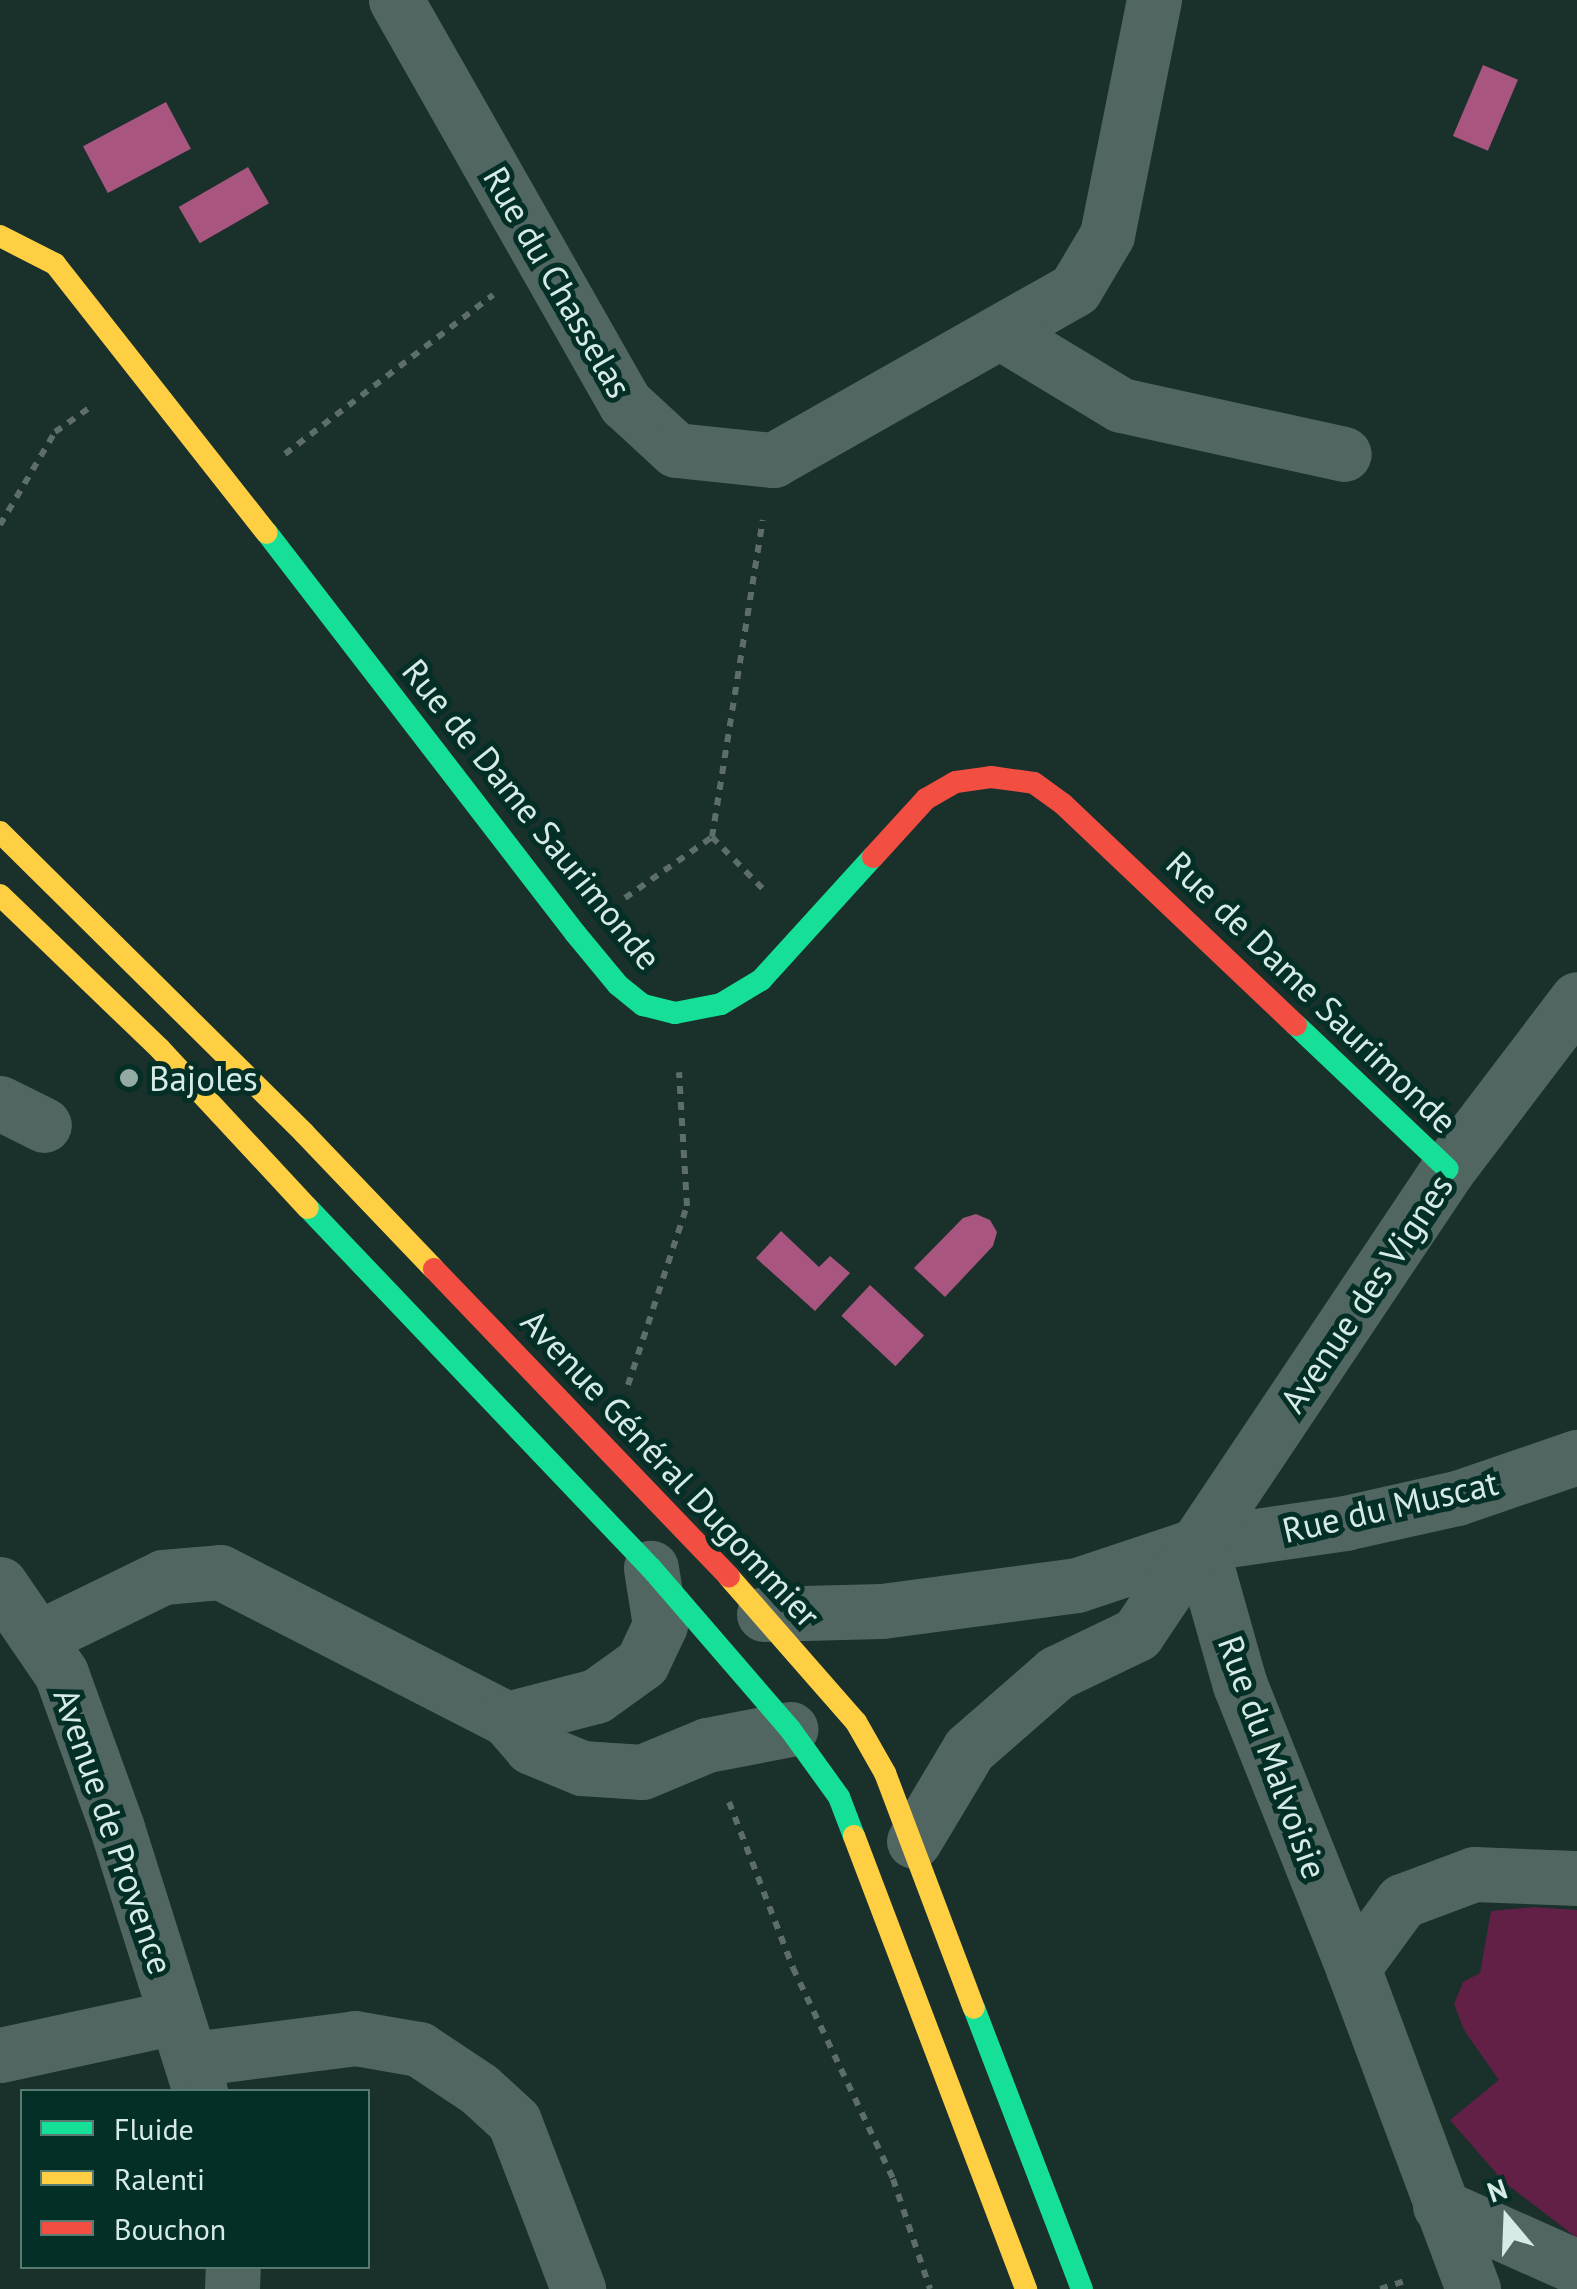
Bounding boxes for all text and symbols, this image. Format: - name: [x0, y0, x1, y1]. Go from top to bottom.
- street label: Rue du Chasselas: [475, 159, 641, 405]
- street label: Rue de Dame Saurimonde: [394, 650, 670, 978]
- street label: Rue de Dame Saurimonde: [1158, 842, 1466, 1142]
- place label: Bajoles: [149, 1057, 258, 1099]
- marker: Bajoles: [118, 1067, 140, 1089]
- street label: Avenue des Vignes: [1271, 1166, 1461, 1420]
- street label: Avenue Général Dugommier: [513, 1301, 829, 1635]
- street label: Rue du Muscat: [1278, 1461, 1502, 1551]
- street label: Rue du Malvoisie: [1210, 1630, 1336, 1884]
- street label: Avenue de Provence: [45, 1683, 183, 1979]
- legend: [20, 2089, 370, 2269]
- text: Fluide: [114, 2109, 194, 2148]
- text: Ralenti: [114, 2159, 205, 2198]
- north arrow: [1457, 2169, 1557, 2269]
- text: N: [1482, 2170, 1512, 2211]
- text: Bouchon: [114, 2209, 226, 2248]

